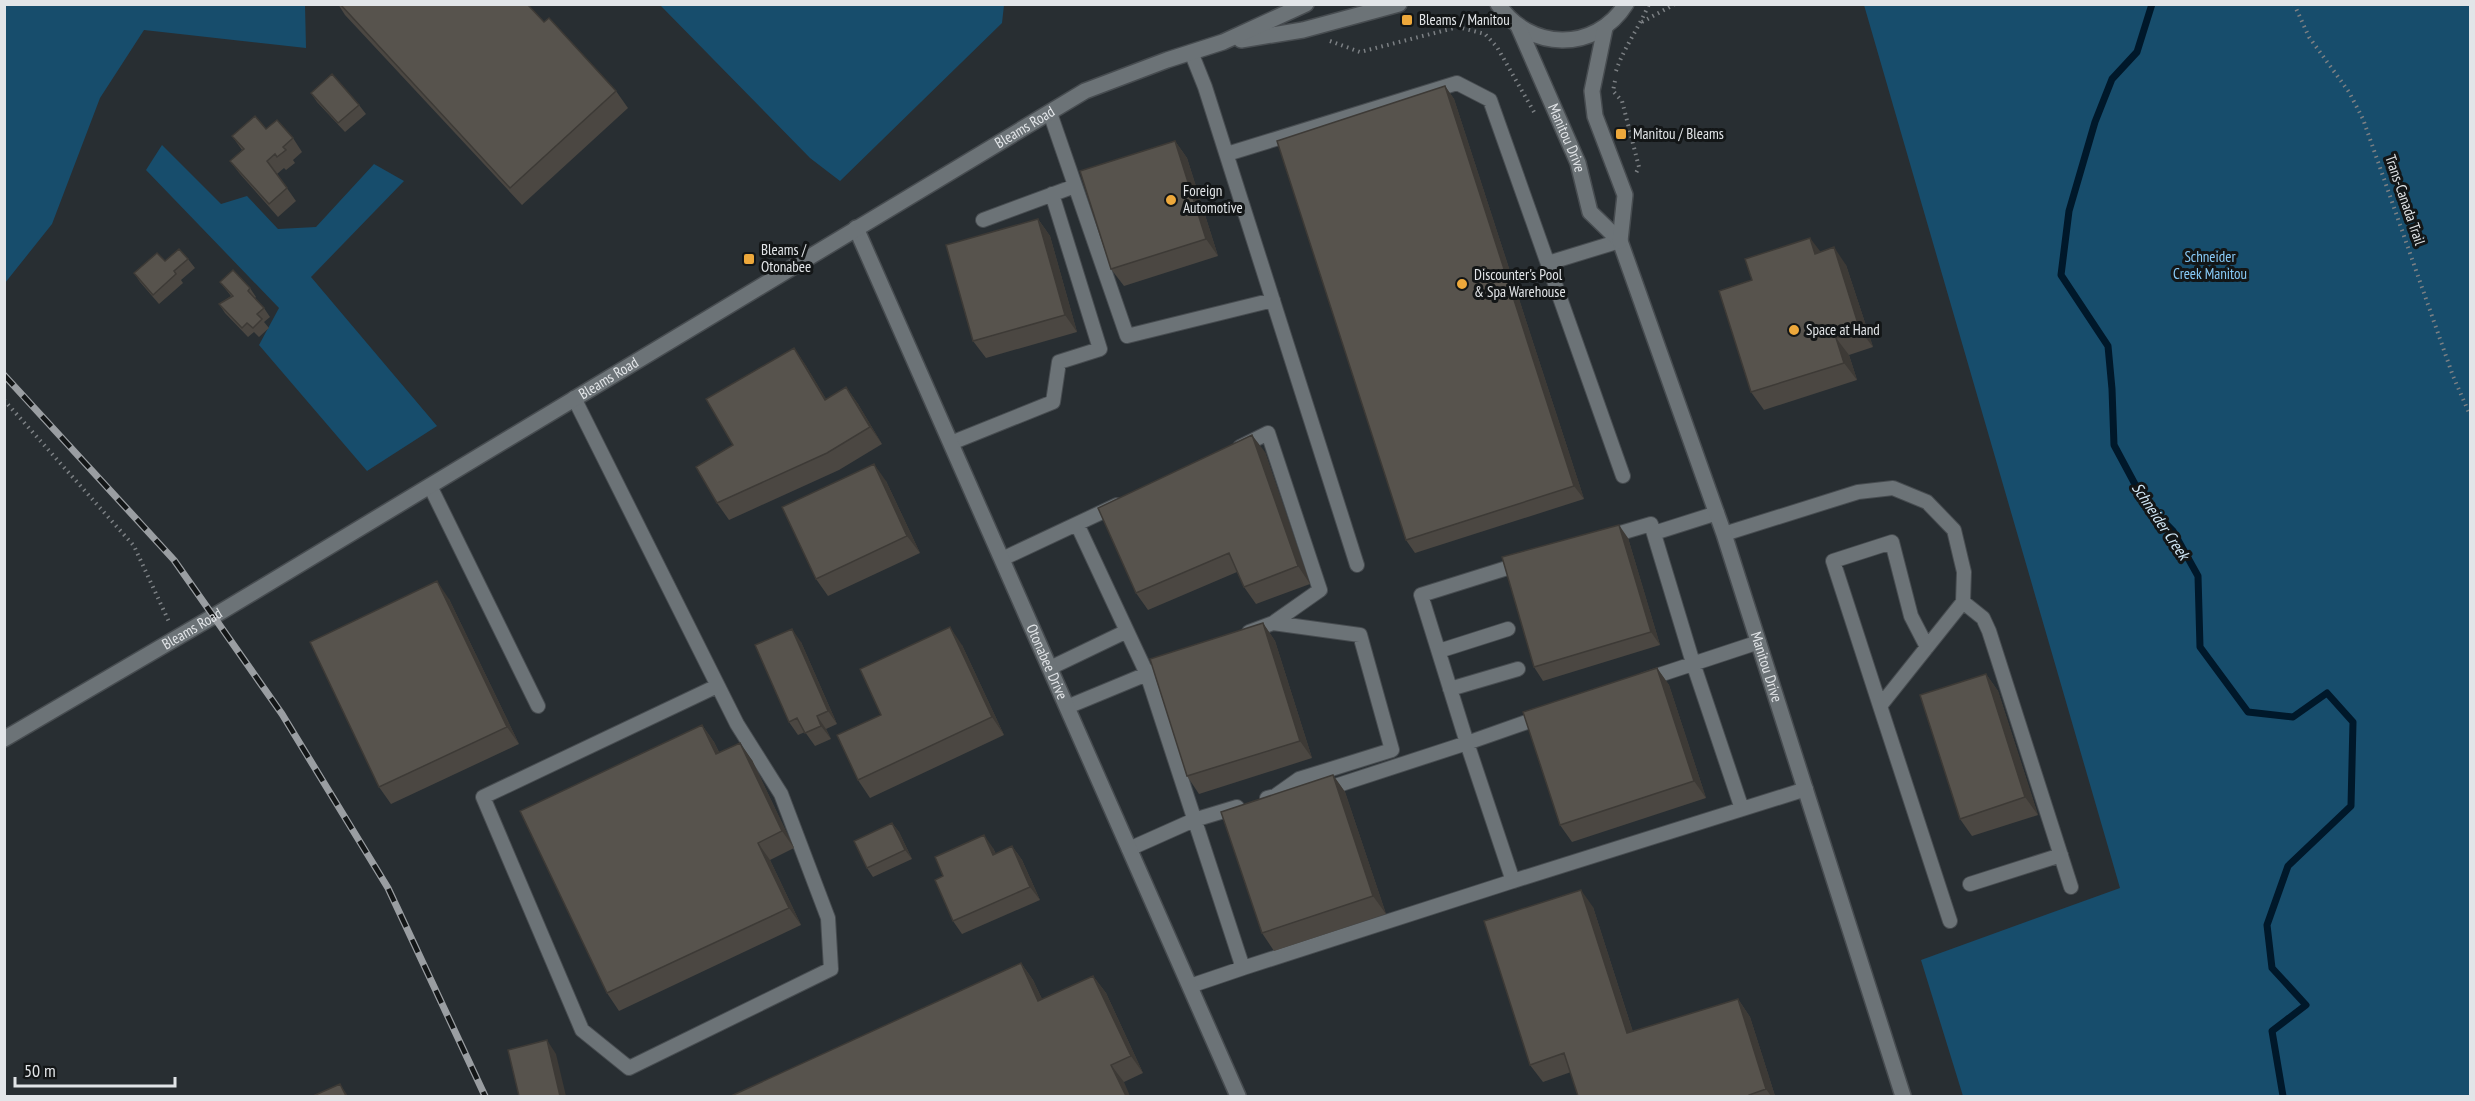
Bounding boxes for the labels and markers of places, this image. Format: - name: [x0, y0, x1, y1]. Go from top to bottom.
- place label: Bleams / Manitou: [1419, 10, 1510, 29]
- marker: Bleams / Manitou: [1400, 13, 1414, 27]
- place label: Manitou / Bleams: [1633, 124, 1724, 143]
- marker: Manitou / Bleams: [1614, 127, 1628, 141]
- place label: Foreign Automotive: [1183, 181, 1243, 217]
- marker: Foreign Automotive: [1164, 193, 1178, 207]
- place label: Bleams / Otonabee: [761, 240, 811, 276]
- marker: Bleams / Otonabee: [742, 252, 756, 266]
- place label: Discounter's Pool & Spa Warehouse: [1474, 265, 1566, 301]
- marker: Discounter's Pool & Spa Warehouse: [1455, 277, 1469, 291]
- place label: Space at Hand: [1806, 320, 1880, 339]
- marker: Space at Hand: [1787, 323, 1801, 337]

